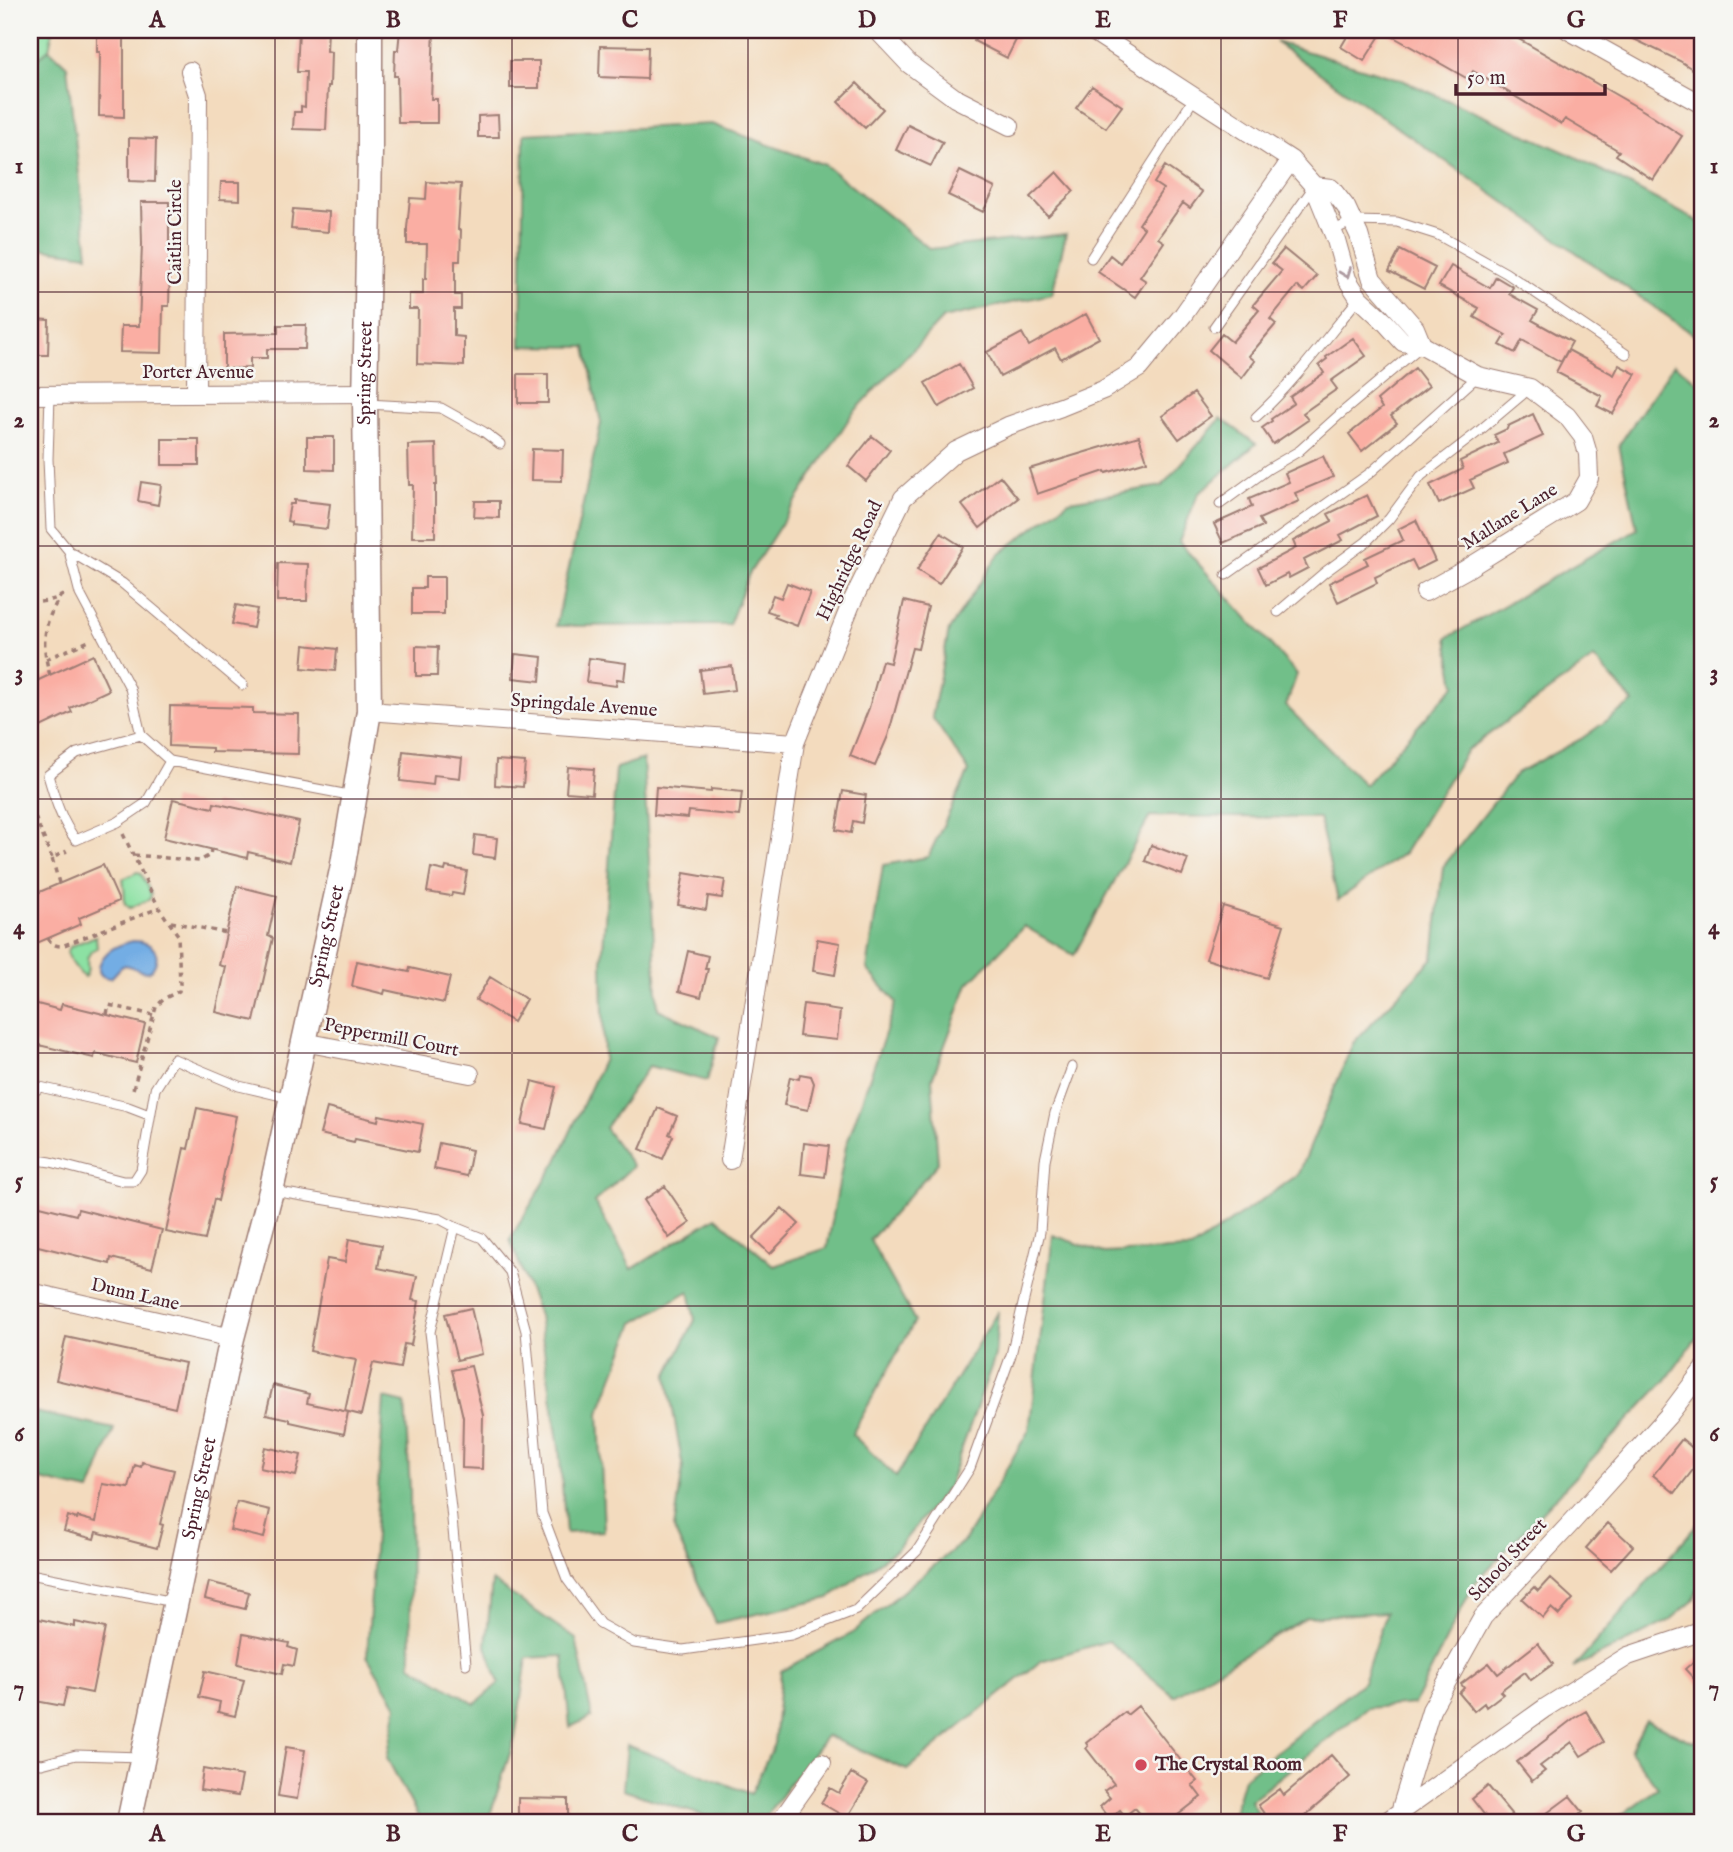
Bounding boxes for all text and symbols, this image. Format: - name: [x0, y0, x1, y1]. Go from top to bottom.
- text: A: [148, 6, 166, 35]
- text: B: [385, 6, 401, 35]
- text: C: [622, 6, 639, 35]
- text: D: [858, 6, 876, 35]
- text: E: [1095, 6, 1111, 35]
- text: F: [1333, 6, 1348, 35]
- text: G: [1567, 6, 1586, 35]
- scale bar: [1456, 52, 1605, 96]
- text: 50 m: [1467, 65, 1506, 92]
- text: 1: [15, 152, 23, 181]
- text: 1: [1710, 152, 1718, 181]
- street label: Caitlin Circle: [164, 179, 188, 285]
- one-way arrow: [1338, 267, 1352, 279]
- street label: Spring Street: [353, 320, 379, 425]
- street label: Porter Avenue: [142, 361, 254, 385]
- text: 2: [14, 406, 25, 435]
- text: 2: [1709, 406, 1720, 435]
- street label: Mallane Lane: [1458, 478, 1562, 556]
- street label: Highridge Road: [812, 496, 889, 625]
- text: 3: [15, 659, 23, 688]
- text: 3: [1710, 659, 1718, 688]
- street label: Springdale Avenue: [510, 689, 658, 723]
- street label: Spring Street: [304, 882, 350, 989]
- text: 4: [13, 913, 25, 942]
- text: 4: [1708, 913, 1720, 942]
- street label: Peppermill Court: [321, 1013, 461, 1063]
- text: 5: [15, 1167, 24, 1196]
- text: 5: [1710, 1167, 1719, 1196]
- street label: Dunn Lane: [88, 1273, 182, 1317]
- text: 6: [14, 1420, 25, 1449]
- text: 6: [1709, 1420, 1720, 1449]
- street label: Spring Street: [177, 1435, 223, 1542]
- street label: School Street: [1463, 1513, 1553, 1607]
- text: 7: [14, 1674, 24, 1703]
- text: 7: [1709, 1674, 1719, 1703]
- place label: The Crystal Room: [1154, 1753, 1302, 1777]
- marker: The Crystal Room: [1133, 1757, 1149, 1773]
- text: A: [148, 1820, 166, 1849]
- text: B: [385, 1820, 401, 1849]
- text: C: [622, 1820, 639, 1849]
- text: D: [858, 1820, 876, 1849]
- text: E: [1095, 1820, 1111, 1849]
- text: F: [1333, 1820, 1348, 1849]
- text: G: [1567, 1820, 1586, 1849]

